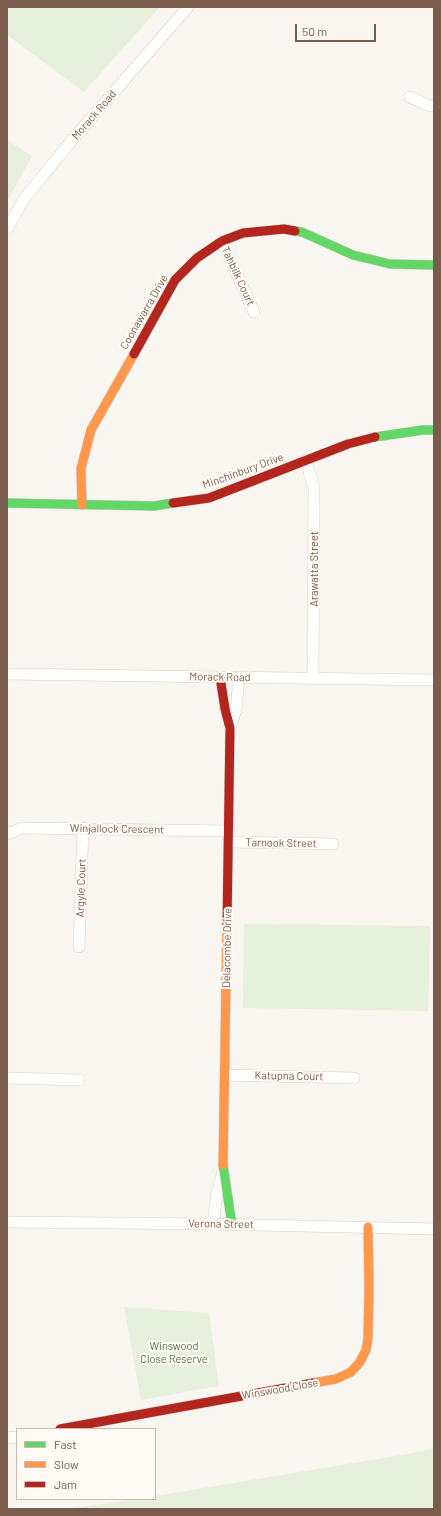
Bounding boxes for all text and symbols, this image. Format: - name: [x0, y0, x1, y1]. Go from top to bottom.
- scale bar: [297, 16, 378, 42]
- text: 50 m: [302, 24, 327, 38]
- street label: Morack Road: [69, 88, 119, 142]
- street label: Tahbilk Court: [219, 244, 257, 308]
- street label: Coonawarra Drive: [117, 272, 171, 352]
- street label: Minchinbury Drive: [201, 450, 285, 492]
- street label: Arawatta Street: [307, 531, 321, 607]
- street label: Morack Road: [189, 670, 251, 684]
- street label: Winjallock Crescent: [70, 822, 164, 836]
- street label: Tarnook Street: [245, 836, 317, 850]
- street label: Argyle Court: [73, 858, 89, 918]
- street label: Delacombe Drive: [220, 908, 234, 988]
- street label: Katupna Court: [255, 1069, 323, 1083]
- street label: Verona Street: [188, 1217, 254, 1231]
- park label: Winswood Close Reserve: [140, 1339, 208, 1365]
- street label: Winswood Close: [241, 1376, 319, 1402]
- legend: [16, 1428, 156, 1500]
- text: Fast: [54, 1437, 77, 1451]
- text: Slow: [54, 1457, 79, 1471]
- text: Jam: [54, 1477, 77, 1491]

